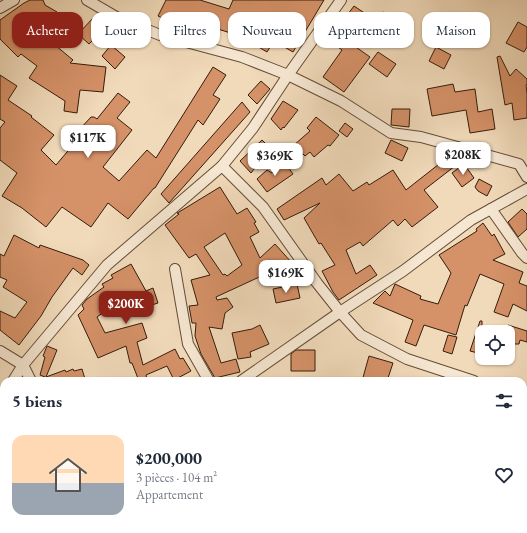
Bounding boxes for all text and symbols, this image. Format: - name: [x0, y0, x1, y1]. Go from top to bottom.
- chip: Acheter: [12, 12, 83, 48]
- chip: Louer: [91, 12, 151, 48]
- chip: Filtres: [159, 12, 220, 48]
- chip: Nouveau: [228, 12, 306, 48]
- chip: Appartement: [314, 12, 414, 48]
- chip: Maison: [422, 12, 490, 48]
- pin: $117K: [60, 125, 116, 159]
- text: $117K: [70, 129, 106, 146]
- pin: $208K: [435, 142, 491, 176]
- pin: $369K: [247, 143, 303, 177]
- text: $208K: [445, 146, 481, 163]
- text: $369K: [257, 147, 293, 164]
- pin: $169K: [258, 260, 314, 294]
- text: $169K: [268, 264, 304, 281]
- pin: $200K: [98, 291, 154, 325]
- text: $200K: [108, 295, 144, 312]
- map controls: [475, 325, 515, 365]
- button: locate: [475, 325, 515, 365]
- text: 5 biens: [12, 390, 62, 412]
- icon: filters: [493, 390, 515, 412]
- text: $200,000: [136, 447, 202, 469]
- icon: home: [44, 451, 92, 499]
- icon: heart: [493, 464, 515, 486]
- text: 3 pièces · 104 m²: [136, 469, 217, 486]
- text: Appartement: [136, 486, 203, 503]

